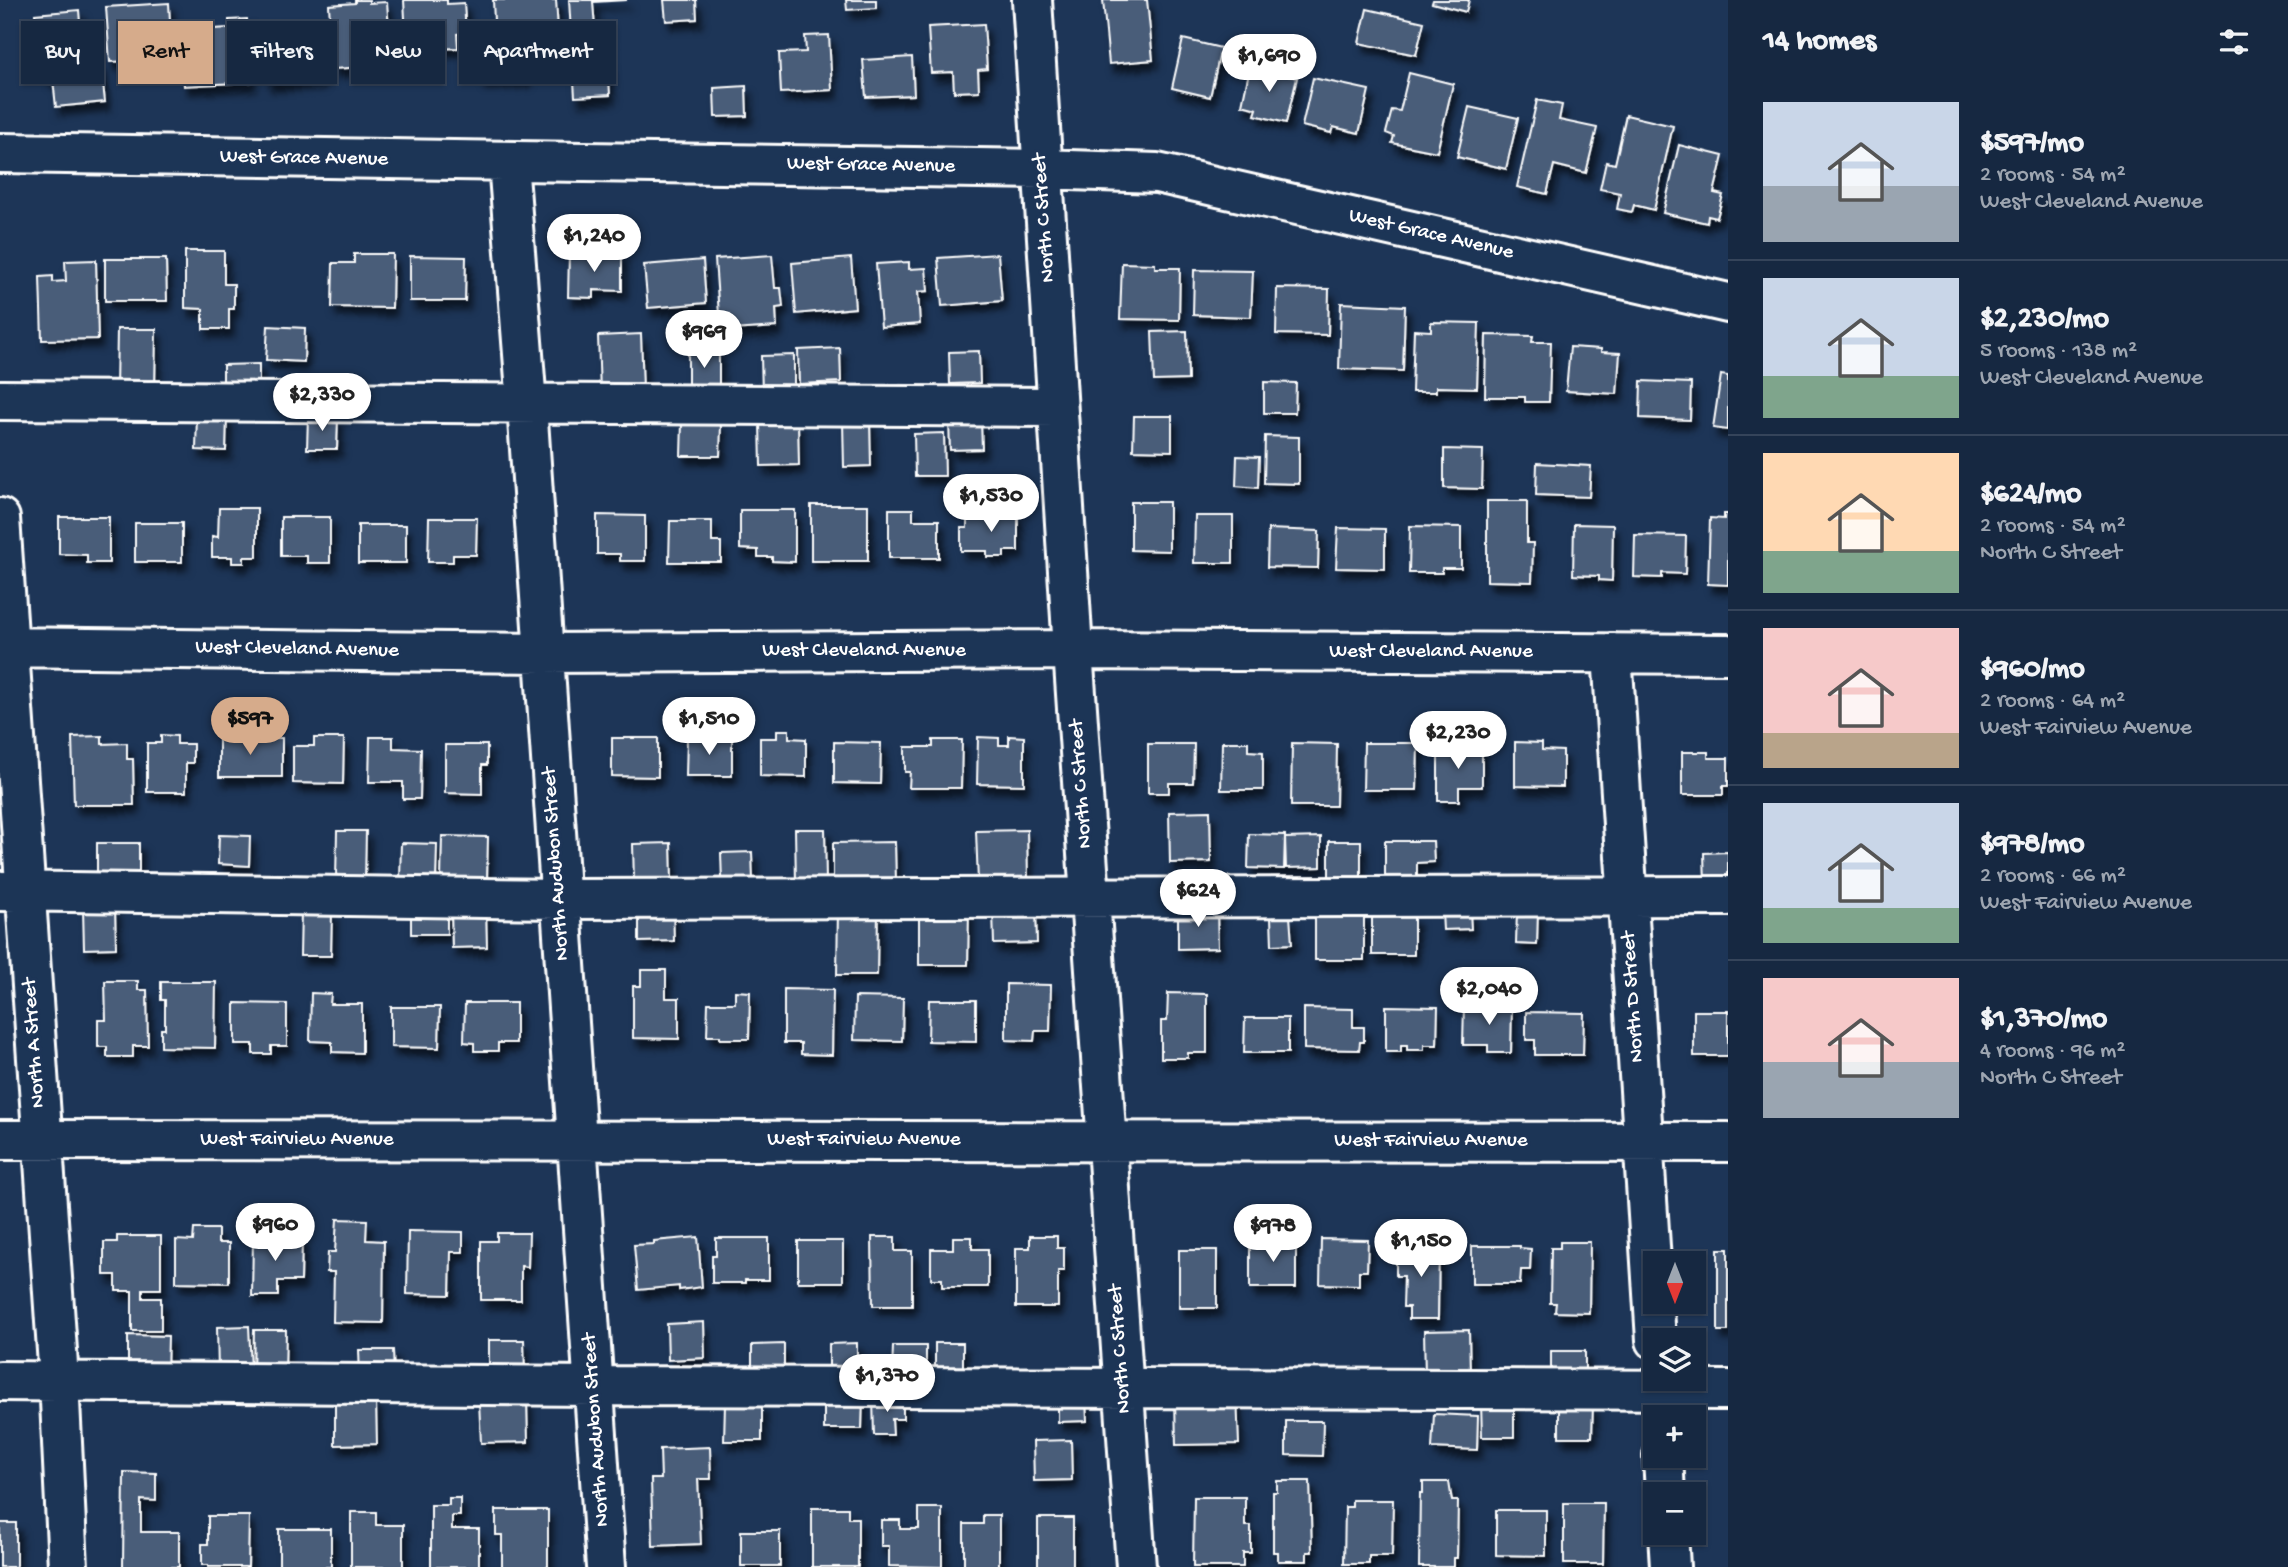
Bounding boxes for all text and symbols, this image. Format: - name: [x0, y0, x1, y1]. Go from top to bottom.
- chip: Buy: [21, 21, 104, 84]
- chip: Rent: [118, 21, 213, 84]
- chip: Filters: [227, 21, 337, 84]
- chip: New: [351, 21, 445, 84]
- chip: Apartment: [459, 21, 616, 84]
- icon: filters: [2215, 23, 2253, 61]
- text: 14 homes: [1763, 25, 1876, 60]
- pin: $1,690: [1212, 34, 1326, 94]
- text: $1,690: [1237, 43, 1301, 70]
- text: $597/mo: [1980, 127, 2084, 162]
- icon: home: [1819, 130, 1903, 214]
- street label: West Grace Avenue: [220, 145, 390, 173]
- street label: North C Street: [1028, 150, 1062, 283]
- street label: West Grace Avenue: [787, 152, 957, 180]
- text: 2 rooms · 54 m²: [1980, 162, 2126, 189]
- text: West Cleveland Avenue: [1980, 189, 2203, 216]
- street label: West Grace Avenue: [1346, 204, 1517, 266]
- pin: $1,240: [537, 215, 651, 274]
- text: $1,240: [563, 223, 625, 250]
- text: $2,230/mo: [1980, 303, 2109, 338]
- icon: home: [1819, 306, 1903, 390]
- pin: $969: [663, 310, 745, 370]
- text: $969: [681, 319, 727, 346]
- text: 5 rooms · 138 m²: [1980, 338, 2137, 365]
- text: West Cleveland Avenue: [1980, 365, 2203, 392]
- pin: $2,330: [265, 374, 379, 433]
- text: $2,330: [289, 382, 355, 409]
- pin: $1,530: [934, 475, 1048, 534]
- text: $624/mo: [1980, 478, 2082, 513]
- icon: home: [1819, 481, 1903, 565]
- text: $1,530: [959, 483, 1023, 510]
- text: 2 rooms · 54 m²: [1980, 513, 2126, 540]
- text: North C Street: [1980, 540, 2122, 567]
- street label: West Cleveland Avenue: [195, 636, 400, 664]
- street label: West Cleveland Avenue: [762, 639, 967, 664]
- street label: West Cleveland Avenue: [1329, 640, 1534, 665]
- text: $960/mo: [1980, 653, 2085, 688]
- icon: home: [1819, 656, 1903, 740]
- text: 2 rooms · 64 m²: [1980, 688, 2125, 715]
- pin: $597: [209, 698, 291, 757]
- pin: $1,510: [652, 698, 766, 757]
- text: $597: [227, 706, 273, 733]
- text: $1,510: [678, 706, 740, 733]
- pin: $2,230: [1401, 712, 1515, 771]
- text: West Fairview Avenue: [1980, 715, 2192, 742]
- street label: North C Street: [1065, 716, 1099, 849]
- text: $2,230: [1425, 720, 1491, 747]
- street label: North Audubon Street: [538, 764, 576, 962]
- text: $978/mo: [1980, 828, 2085, 863]
- icon: home: [1819, 831, 1903, 915]
- text: 2 rooms · 66 m²: [1980, 863, 2126, 890]
- pin: $624: [1157, 870, 1239, 929]
- text: $624: [1176, 878, 1220, 905]
- text: West Fairview Avenue: [1980, 890, 2192, 917]
- street label: North D Street: [1617, 928, 1651, 1063]
- pin: $2,040: [1432, 968, 1546, 1027]
- street label: North A Street: [18, 975, 52, 1109]
- text: $2,040: [1456, 976, 1522, 1003]
- text: $1,370/mo: [1980, 1003, 2107, 1038]
- icon: home: [1819, 1006, 1903, 1090]
- text: 4 rooms · 96 m²: [1980, 1038, 2125, 1065]
- text: North C Street: [1980, 1065, 2122, 1092]
- street label: West Fairview Avenue: [200, 1128, 395, 1153]
- street label: West Fairview Avenue: [767, 1128, 962, 1153]
- street label: West Fairview Avenue: [1334, 1129, 1529, 1154]
- pin: $960: [234, 1204, 316, 1263]
- pin: $978: [1232, 1204, 1314, 1264]
- text: $960: [252, 1212, 298, 1239]
- text: $978: [1250, 1213, 1296, 1240]
- pin: $1,150: [1364, 1220, 1478, 1279]
- text: $1,150: [1390, 1228, 1452, 1255]
- north arrow: [1643, 1251, 1706, 1314]
- map controls: [1643, 1251, 1706, 1545]
- street label: North C Street: [1104, 1281, 1138, 1414]
- button: layers: [1643, 1328, 1706, 1391]
- street label: North Audubon Street: [578, 1330, 616, 1528]
- pin: $1,370: [830, 1354, 944, 1414]
- text: $1,370: [855, 1363, 919, 1390]
- button: +: [1643, 1405, 1706, 1468]
- button: −: [1643, 1482, 1706, 1545]

